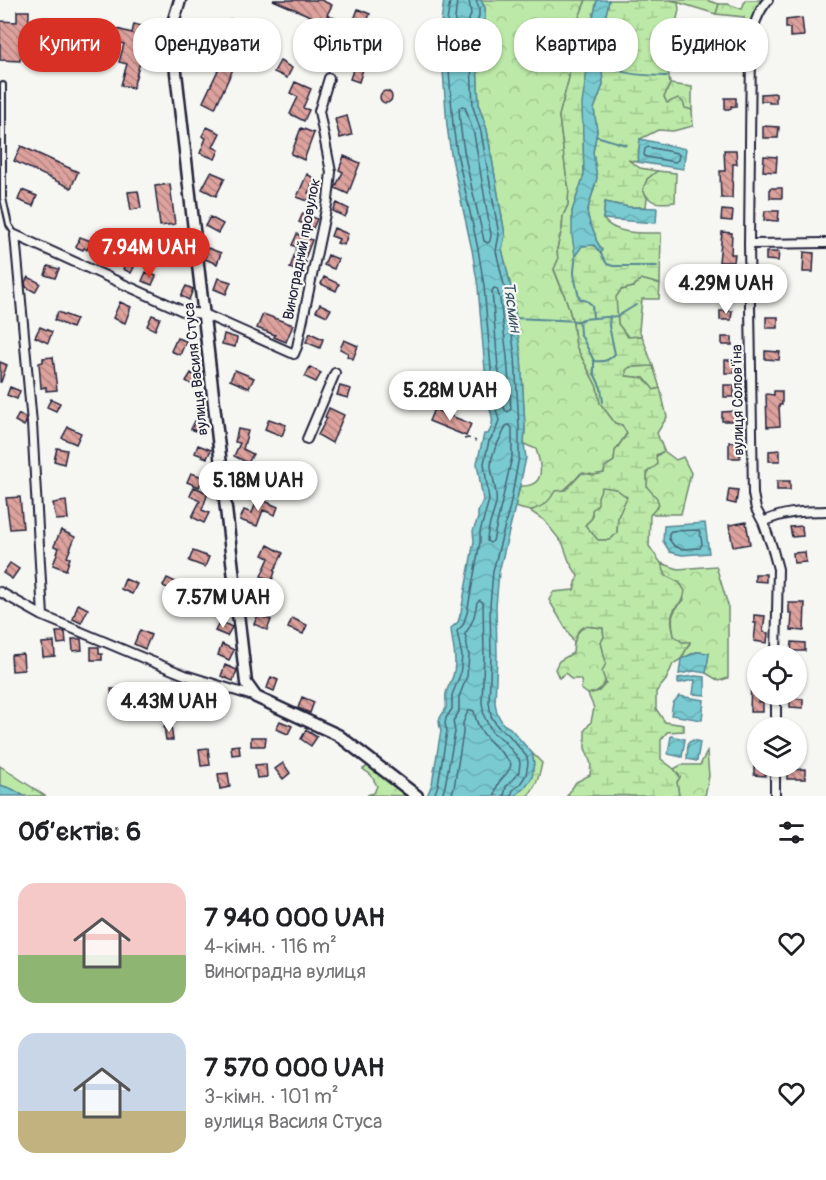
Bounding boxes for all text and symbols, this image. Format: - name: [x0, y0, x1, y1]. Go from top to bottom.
- chip: Купити: [18, 18, 121, 72]
- chip: Орендувати: [133, 18, 281, 72]
- chip: Фільтри: [293, 18, 403, 72]
- chip: Нове: [415, 18, 502, 72]
- chip: Квартира: [514, 18, 638, 72]
- chip: Будинок: [650, 18, 768, 72]
- street label: Виноградний провулок: [279, 176, 325, 321]
- pin: 7.94M UAH: [80, 228, 218, 279]
- text: 7.94M UAH: [102, 235, 196, 260]
- pin: 4.29M UAH: [657, 264, 795, 315]
- text: 4.29M UAH: [678, 271, 774, 296]
- water label: Тясмин: [499, 281, 526, 335]
- street label: вулиця Василя Стуса: [180, 301, 212, 437]
- street label: вулиця Солов'їна: [728, 344, 748, 456]
- pin: 5.28M UAH: [381, 371, 519, 422]
- text: 5.28M UAH: [403, 378, 497, 403]
- pin: 5.18M UAH: [189, 461, 327, 512]
- text: 5.18M UAH: [213, 468, 303, 493]
- pin: 7.57M UAH: [154, 578, 292, 629]
- text: 7.57M UAH: [176, 585, 270, 610]
- map controls: [747, 645, 807, 777]
- button: locate: [747, 645, 807, 705]
- pin: 4.43M UAH: [100, 682, 238, 733]
- text: 4.43M UAH: [121, 689, 217, 714]
- button: layers: [747, 717, 807, 777]
- text: Об’єктів: 6: [18, 816, 141, 848]
- icon: filters: [775, 816, 808, 849]
- text: 7 940 000 UAH: [204, 902, 385, 934]
- icon: home: [66, 907, 138, 979]
- icon: heart: [775, 927, 808, 960]
- text: 4-кімн. · 116 m²: [204, 934, 337, 959]
- text: Виноградна вулиця: [204, 959, 366, 984]
- text: 7 570 000 UAH: [204, 1052, 384, 1084]
- icon: home: [66, 1057, 138, 1129]
- icon: heart: [775, 1077, 808, 1110]
- text: 3-кімн. · 101 m²: [204, 1084, 338, 1109]
- text: вулиця Василя Стуса: [204, 1109, 382, 1134]

